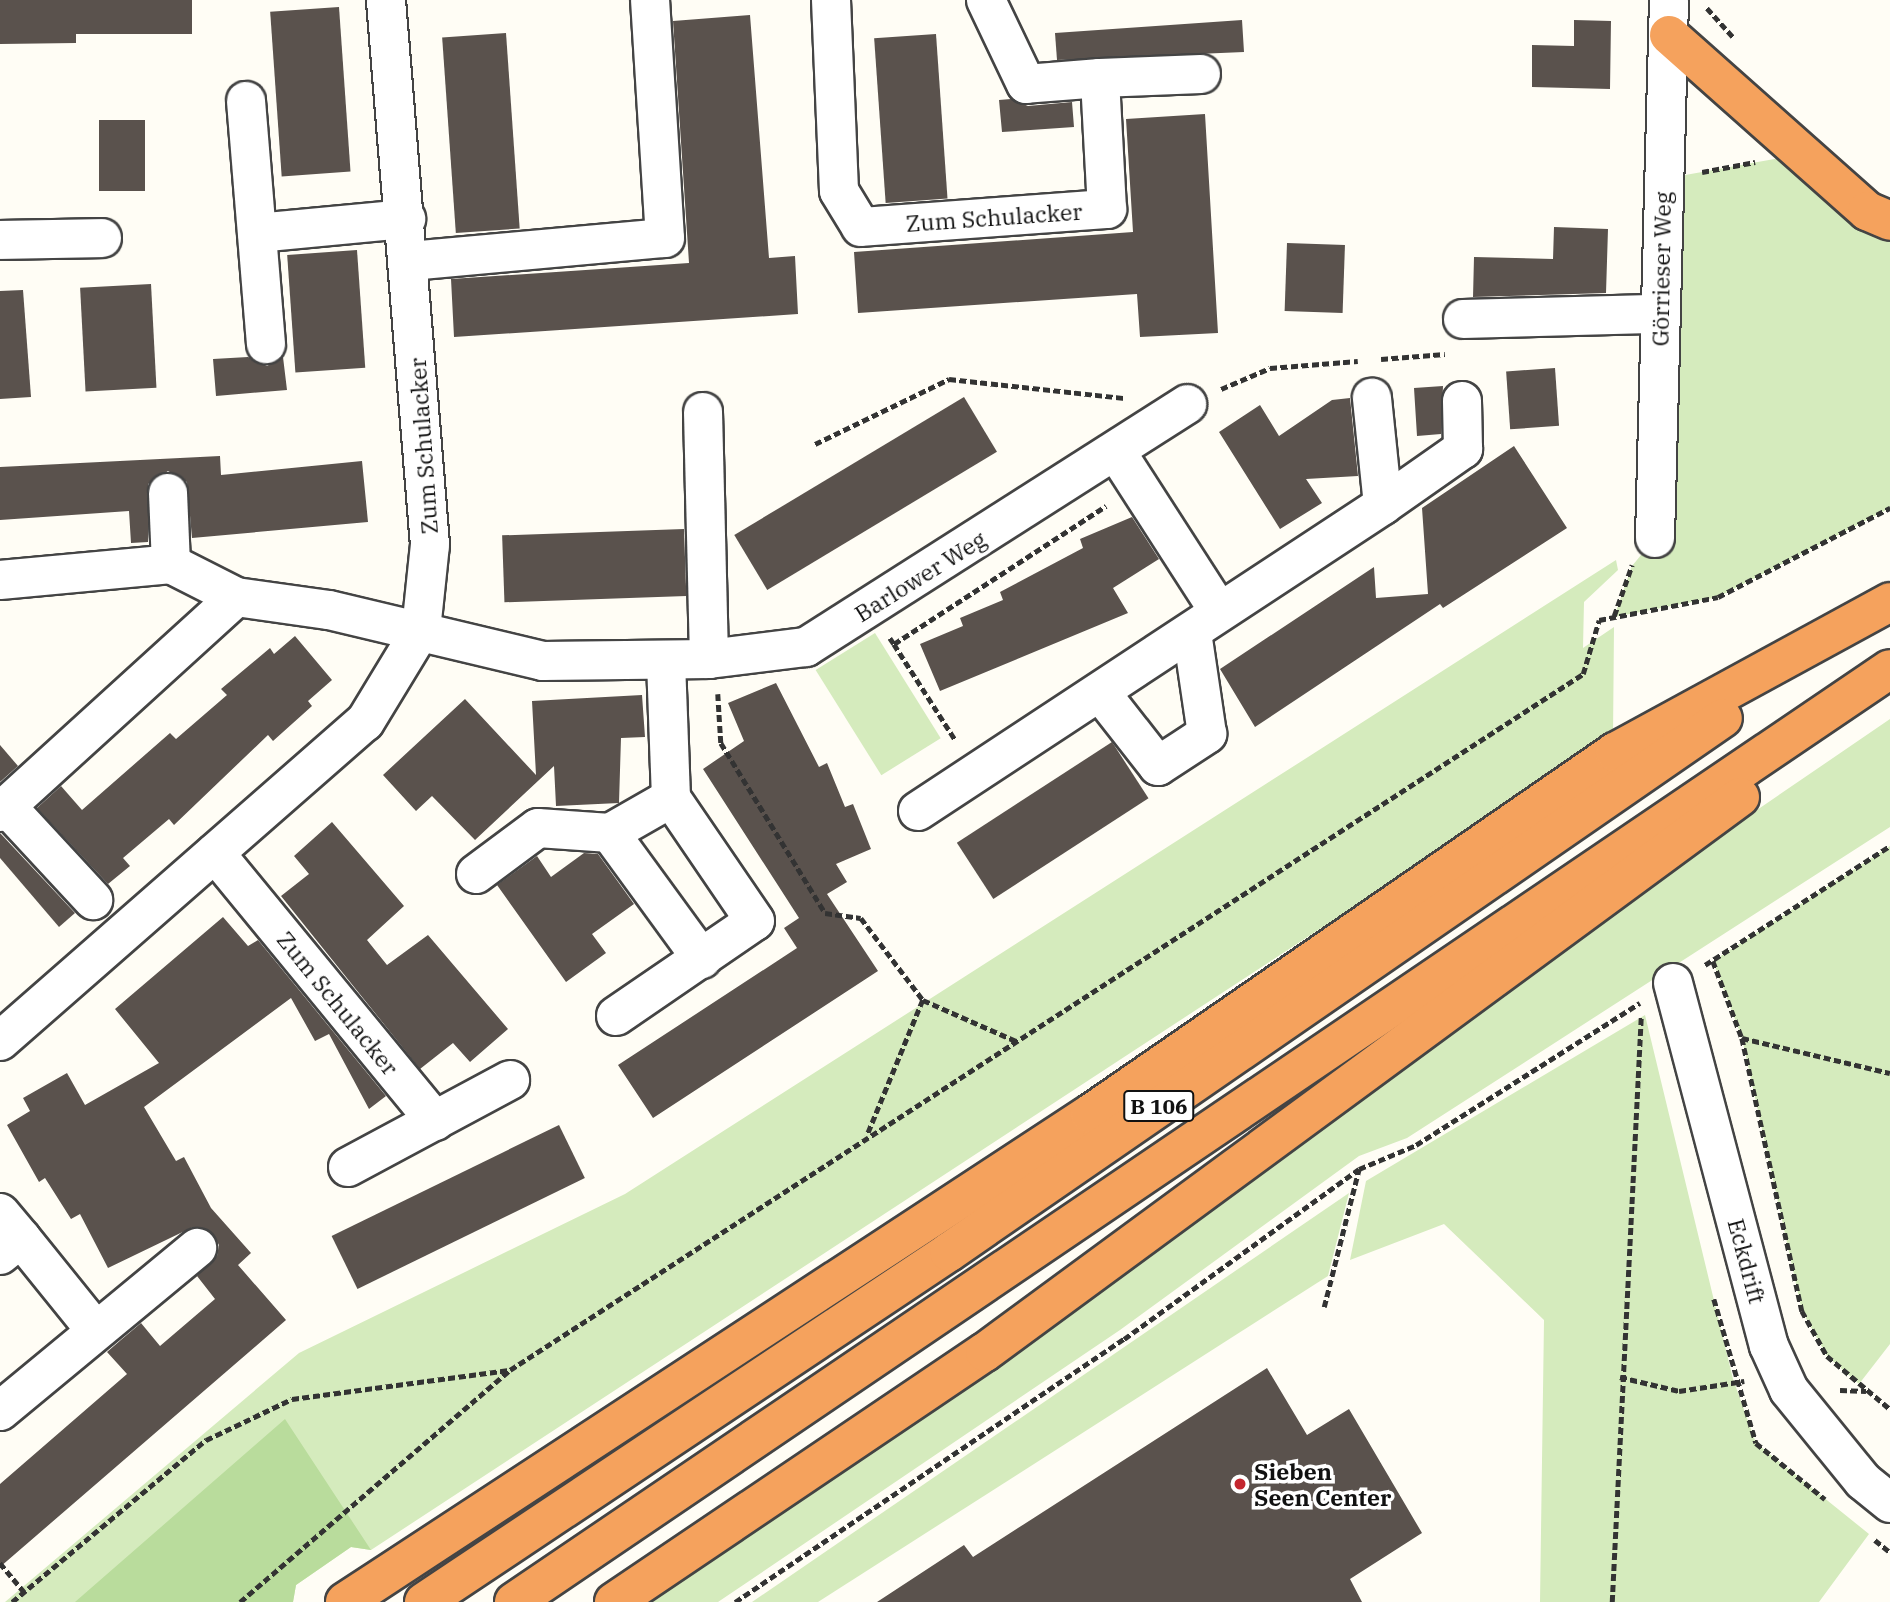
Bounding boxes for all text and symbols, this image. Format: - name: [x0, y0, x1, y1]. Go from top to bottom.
- street label: Görrieser Weg: [1646, 191, 1676, 347]
- street label: Zum Schulacker: [905, 197, 1083, 237]
- street label: Zum Schulacker: [403, 357, 443, 535]
- street label: Barlower Weg: [849, 525, 991, 627]
- street label: Zum Schulacker: [272, 926, 404, 1080]
- road number: B 106: [1122, 1088, 1196, 1124]
- street label: Eckdrift: [1722, 1215, 1772, 1307]
- place label: Sieben Seen Center: [1254, 1457, 1391, 1511]
- marker: Sieben Seen Center: [1232, 1476, 1248, 1492]

